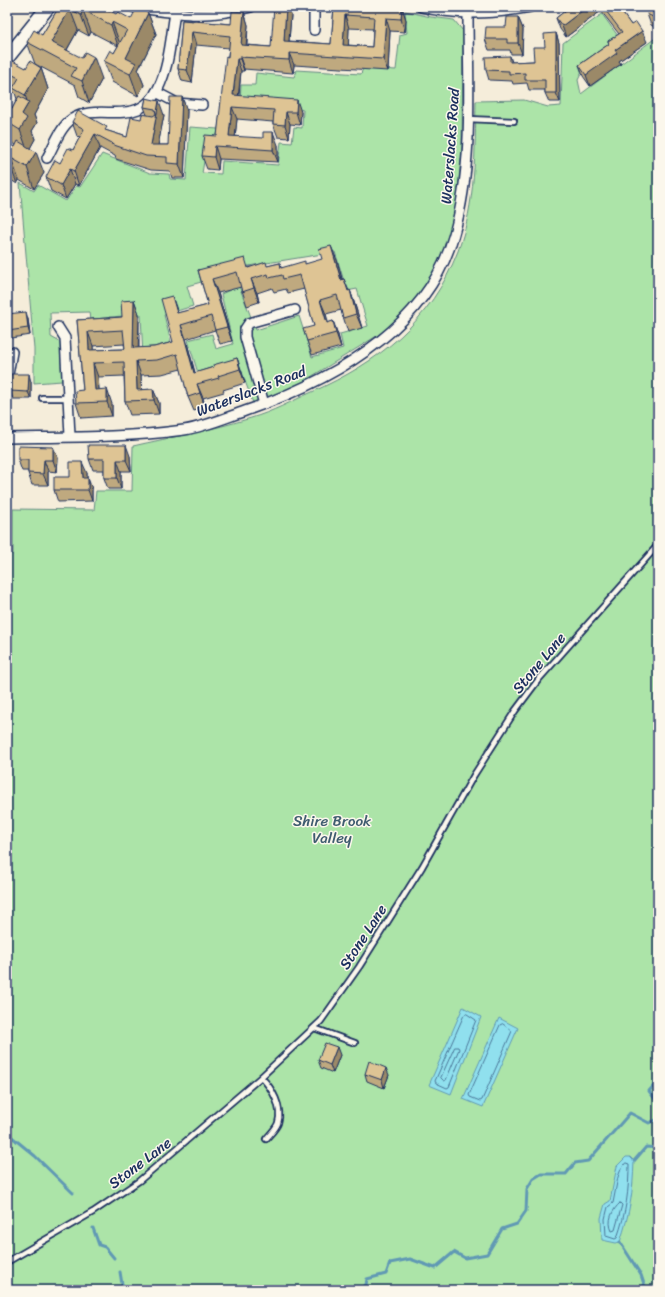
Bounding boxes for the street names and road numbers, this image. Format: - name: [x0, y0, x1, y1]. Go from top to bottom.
- street label: Waterslacks Road: [433, 86, 467, 205]
- street label: Waterslacks Road: [192, 358, 311, 424]
- street label: Stone Lane: [505, 626, 573, 700]
- street label: Stone Lane: [332, 899, 394, 975]
- street label: Stone Lane: [103, 1130, 177, 1196]

